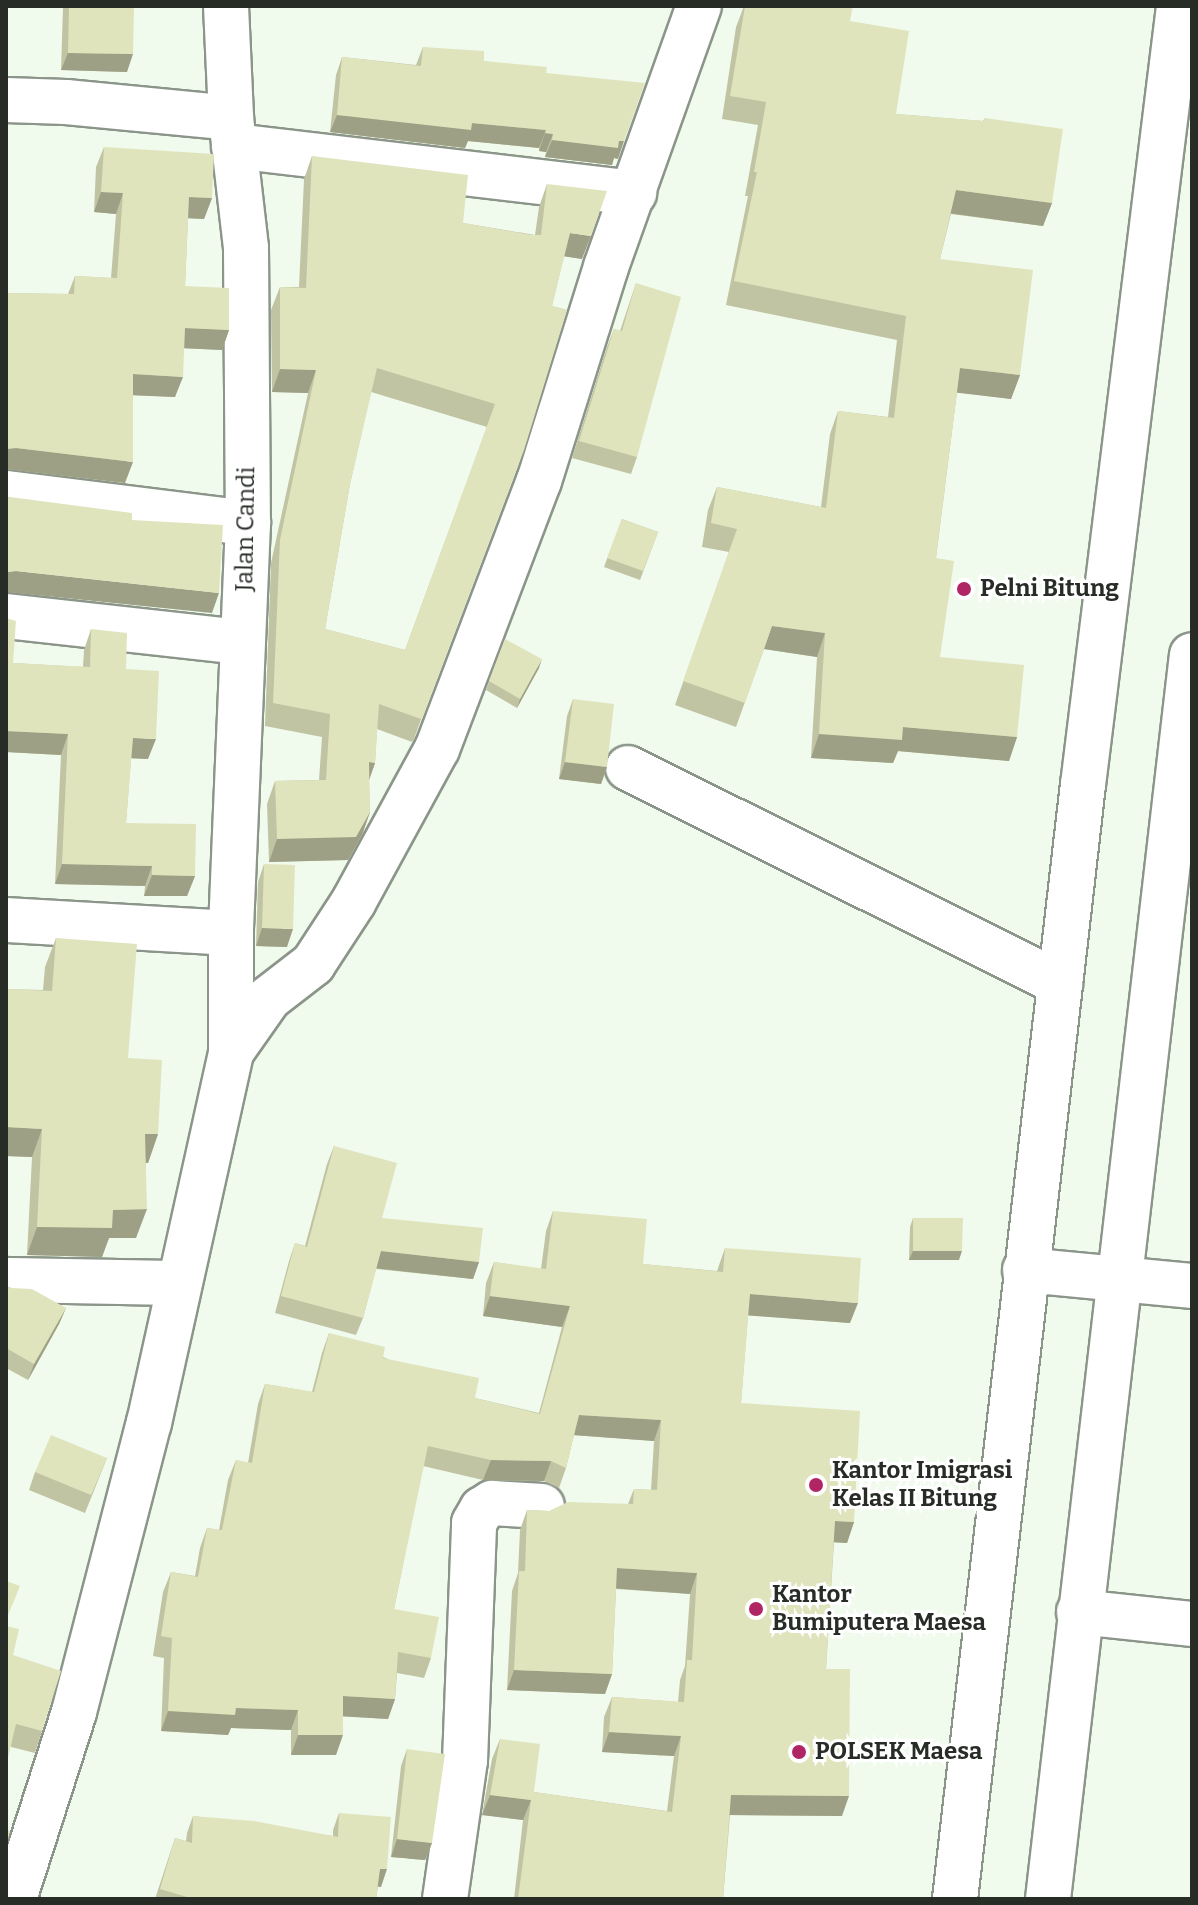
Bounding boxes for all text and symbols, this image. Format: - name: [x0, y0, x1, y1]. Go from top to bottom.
- street label: Jalan Candi: [231, 466, 261, 592]
- place label: Pelni Bitung: [980, 575, 1119, 603]
- marker: Pelni Bitung: [955, 580, 973, 598]
- place label: Kantor Imigrasi Kelas II Bitung: [832, 1457, 1012, 1513]
- marker: Kantor Imigrasi Kelas II Bitung: [807, 1476, 825, 1494]
- place label: Kantor Bumiputera Maesa: [772, 1581, 986, 1637]
- marker: Kantor Bumiputera Maesa: [747, 1600, 765, 1618]
- place label: POLSEK Maesa: [815, 1738, 983, 1766]
- marker: POLSEK Maesa: [790, 1743, 808, 1761]

